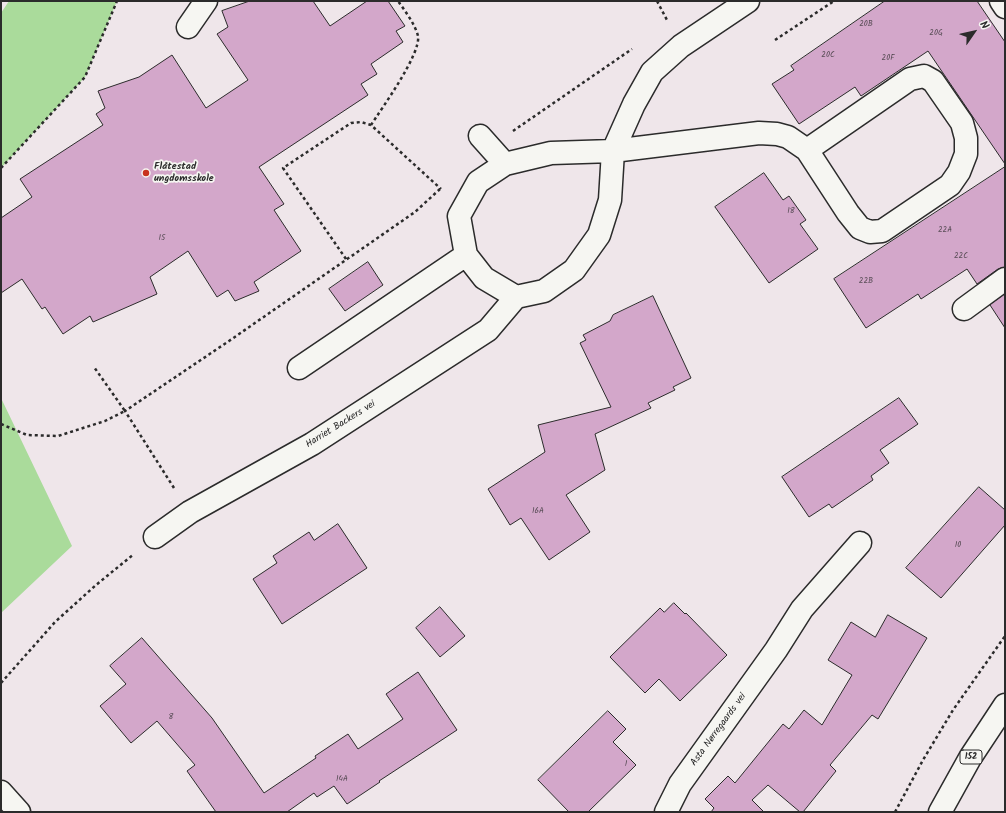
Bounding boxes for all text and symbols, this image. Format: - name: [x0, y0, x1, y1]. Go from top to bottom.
- north arrow: [954, 12, 994, 52]
- text: N: [975, 17, 993, 33]
- house number: 20B: [859, 20, 873, 30]
- house number: 20G: [929, 29, 943, 39]
- house number: 20C: [821, 51, 835, 61]
- house number: 20F: [882, 54, 894, 64]
- place label: Flåtestad ungdomsskole: [154, 161, 214, 184]
- marker: Flåtestad ungdomsskole: [141, 168, 151, 178]
- house number: 18: [787, 207, 795, 217]
- house number: 22A: [938, 226, 952, 236]
- house number: 15: [159, 234, 165, 244]
- house number: 22C: [954, 252, 968, 262]
- house number: 22B: [859, 277, 873, 287]
- street label: Harriet Backers vei: [304, 399, 378, 451]
- house number: 16A: [532, 507, 544, 517]
- house number: 10: [955, 541, 961, 551]
- street label: Asta Nørregaards vei: [689, 691, 749, 769]
- house number: 8: [169, 713, 173, 723]
- road number: 152: [960, 750, 982, 764]
- house number: 1: [625, 760, 627, 770]
- house number: 14A: [336, 775, 348, 785]

